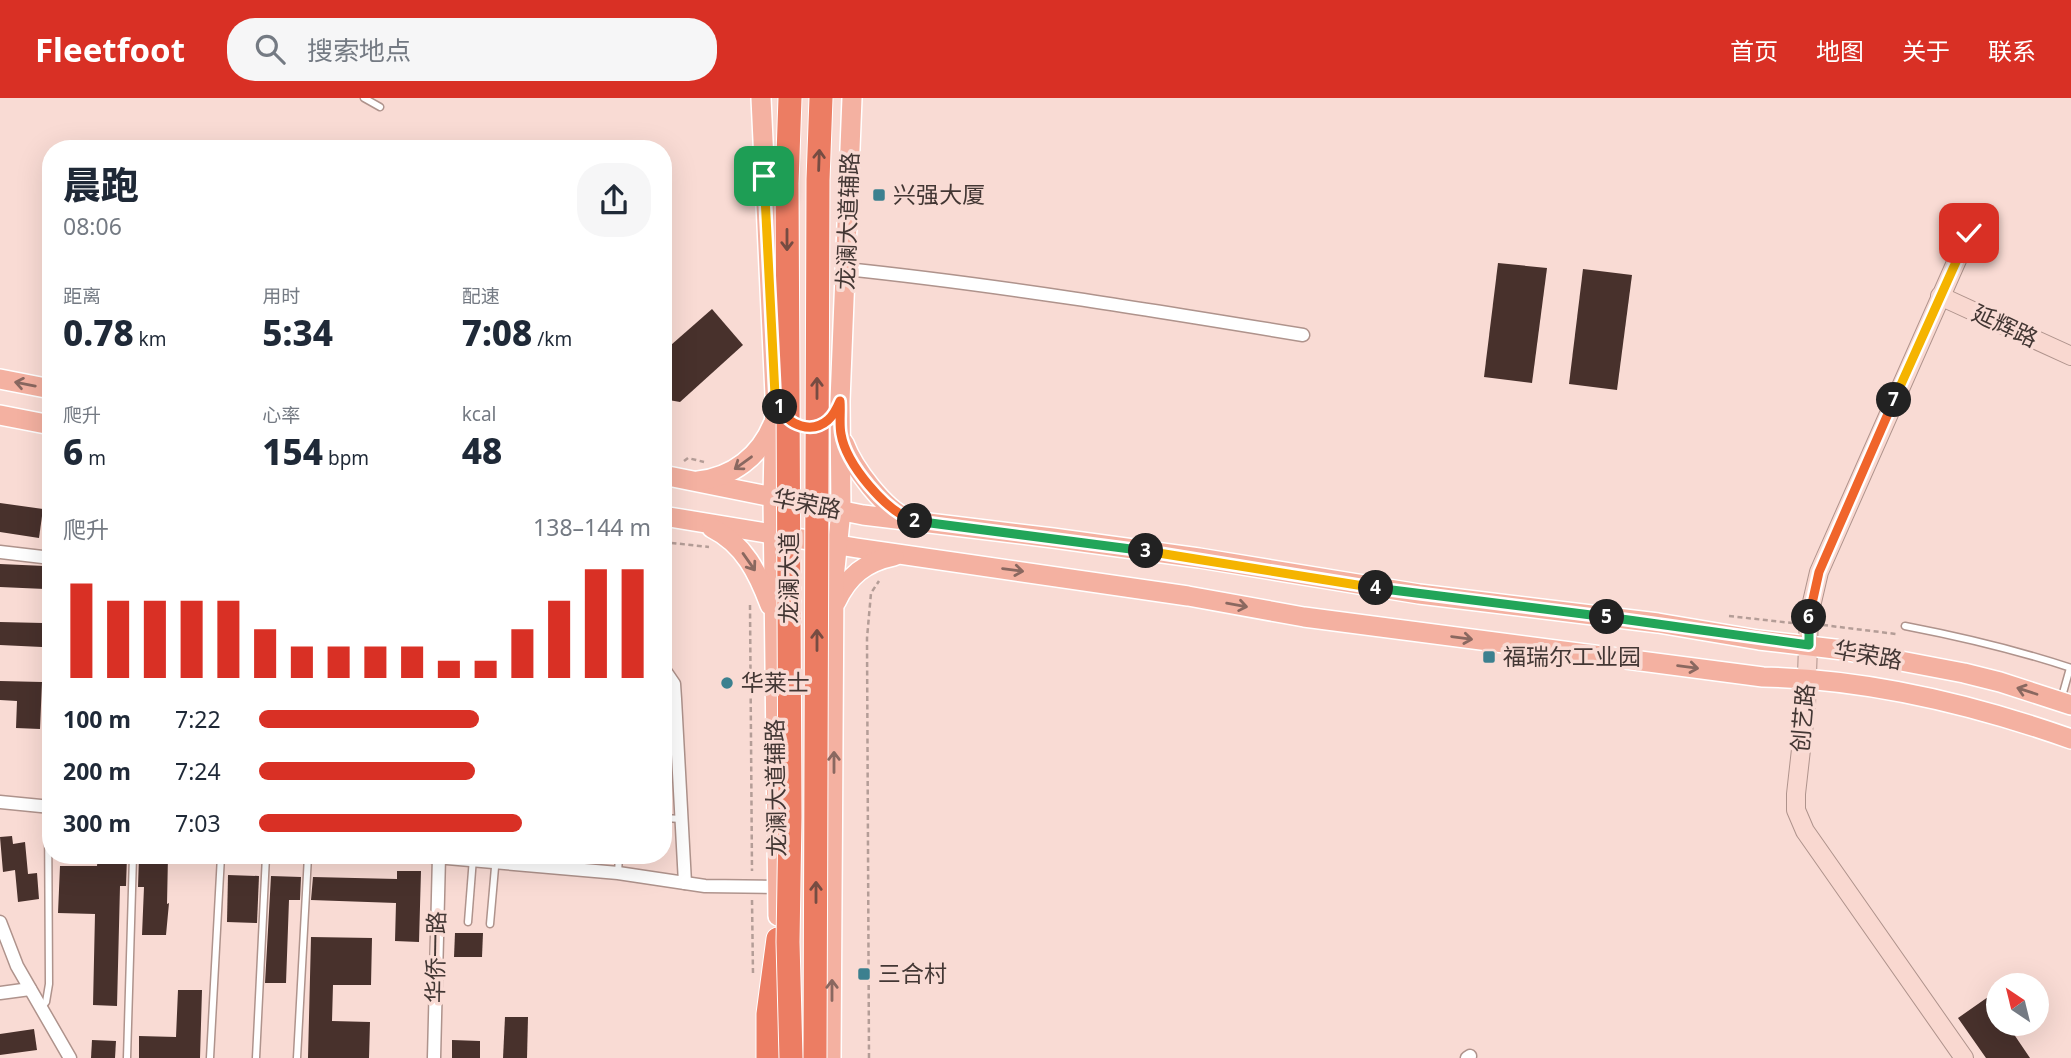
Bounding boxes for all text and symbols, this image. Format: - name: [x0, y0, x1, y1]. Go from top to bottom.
- search box: [227, 18, 717, 81]
- text: Fleetfoot: [35, 27, 185, 72]
- icon: search: [251, 30, 289, 68]
- text: 搜索地点: [307, 32, 411, 68]
- text: 首页: [1730, 34, 1778, 67]
- text: 地图: [1816, 34, 1864, 67]
- text: 关于: [1902, 34, 1950, 67]
- text: 联系: [1988, 34, 2036, 67]
- pin: [734, 146, 794, 206]
- one-way arrow: [812, 149, 825, 172]
- street label: 龙澜大道辅路: [829, 151, 865, 290]
- icon: arrive: [745, 157, 783, 195]
- text: 晨跑: [63, 158, 139, 210]
- button: share: [577, 163, 651, 237]
- place label: 兴强大厦: [893, 178, 985, 210]
- marker: 兴强大厦: [871, 187, 887, 203]
- pin: [1939, 203, 1999, 263]
- text: 08:06: [63, 210, 122, 242]
- icon: check: [1950, 214, 1988, 252]
- one-way arrow: [780, 228, 794, 251]
- text: 距离: [63, 283, 101, 309]
- text: 用时: [262, 283, 300, 309]
- text: 配速: [462, 283, 500, 309]
- street label: 延辉路: [1967, 296, 2043, 354]
- text: 0.78: [63, 309, 134, 356]
- text: 5:34: [262, 309, 333, 356]
- text: 7:08: [462, 309, 532, 356]
- text: km: [134, 326, 167, 352]
- text: /km: [532, 326, 572, 352]
- one-way arrow: [14, 377, 37, 391]
- one-way arrow: [810, 377, 824, 400]
- pin: 7: [1876, 382, 1912, 418]
- text: 7: [1888, 386, 1899, 412]
- pin: 1: [762, 390, 798, 424]
- text: 1: [774, 393, 785, 419]
- text: kcal: [462, 401, 496, 427]
- text: 爬升: [63, 402, 101, 428]
- text: 心率: [262, 402, 300, 428]
- text: 48: [462, 427, 502, 474]
- text: 6: [63, 428, 83, 475]
- text: 154: [262, 428, 323, 475]
- text: m: [83, 445, 106, 471]
- text: bpm: [323, 445, 369, 471]
- one-way arrow: [734, 456, 753, 470]
- street label: 华荣路: [770, 481, 844, 525]
- pin: 2: [898, 504, 932, 538]
- text: 2: [909, 507, 920, 533]
- text: 138–144 m: [533, 511, 651, 543]
- text: 爬升: [63, 513, 109, 545]
- street label: 龙澜大道: [772, 532, 804, 624]
- pin: 3: [1128, 533, 1164, 568]
- text: 3: [1140, 537, 1151, 563]
- one-way arrow: [741, 552, 756, 571]
- one-way arrow: [1001, 564, 1023, 577]
- pin: 4: [1358, 570, 1394, 606]
- text: 4: [1370, 574, 1381, 600]
- one-way arrow: [1225, 599, 1248, 612]
- pin: 5: [1590, 600, 1624, 634]
- pin: 6: [1792, 600, 1826, 634]
- text: 5: [1601, 603, 1612, 629]
- text: 6: [1803, 603, 1814, 629]
- one-way arrow: [810, 629, 824, 652]
- one-way arrow: [1451, 632, 1473, 645]
- street label: 华荣路: [1831, 632, 1905, 676]
- place label: 福瑞尔工业园: [1503, 640, 1641, 672]
- marker: 福瑞尔工业园: [1481, 649, 1497, 665]
- one-way arrow: [1676, 661, 1699, 674]
- place label: 华莱士: [741, 666, 810, 698]
- marker: 华莱士: [719, 675, 735, 691]
- street label: 创艺路: [1783, 682, 1821, 754]
- one-way arrow: [2016, 684, 2038, 696]
- text: 100 m: [63, 703, 131, 735]
- text: 7:22: [175, 703, 221, 735]
- street label: 龙澜大道辅路: [758, 719, 792, 857]
- one-way arrow: [827, 751, 841, 774]
- text: 200 m: [63, 755, 131, 787]
- text: 7:24: [175, 755, 221, 787]
- text: 300 m: [63, 807, 131, 839]
- text: 7:03: [175, 807, 221, 839]
- one-way arrow: [809, 881, 823, 904]
- street label: 华侨一路: [418, 911, 452, 1003]
- place label: 三合村: [878, 957, 947, 989]
- marker: 三合村: [856, 966, 872, 982]
- north arrow: [1986, 973, 2049, 1036]
- map controls: [1986, 973, 2049, 1036]
- one-way arrow: [825, 979, 839, 1002]

